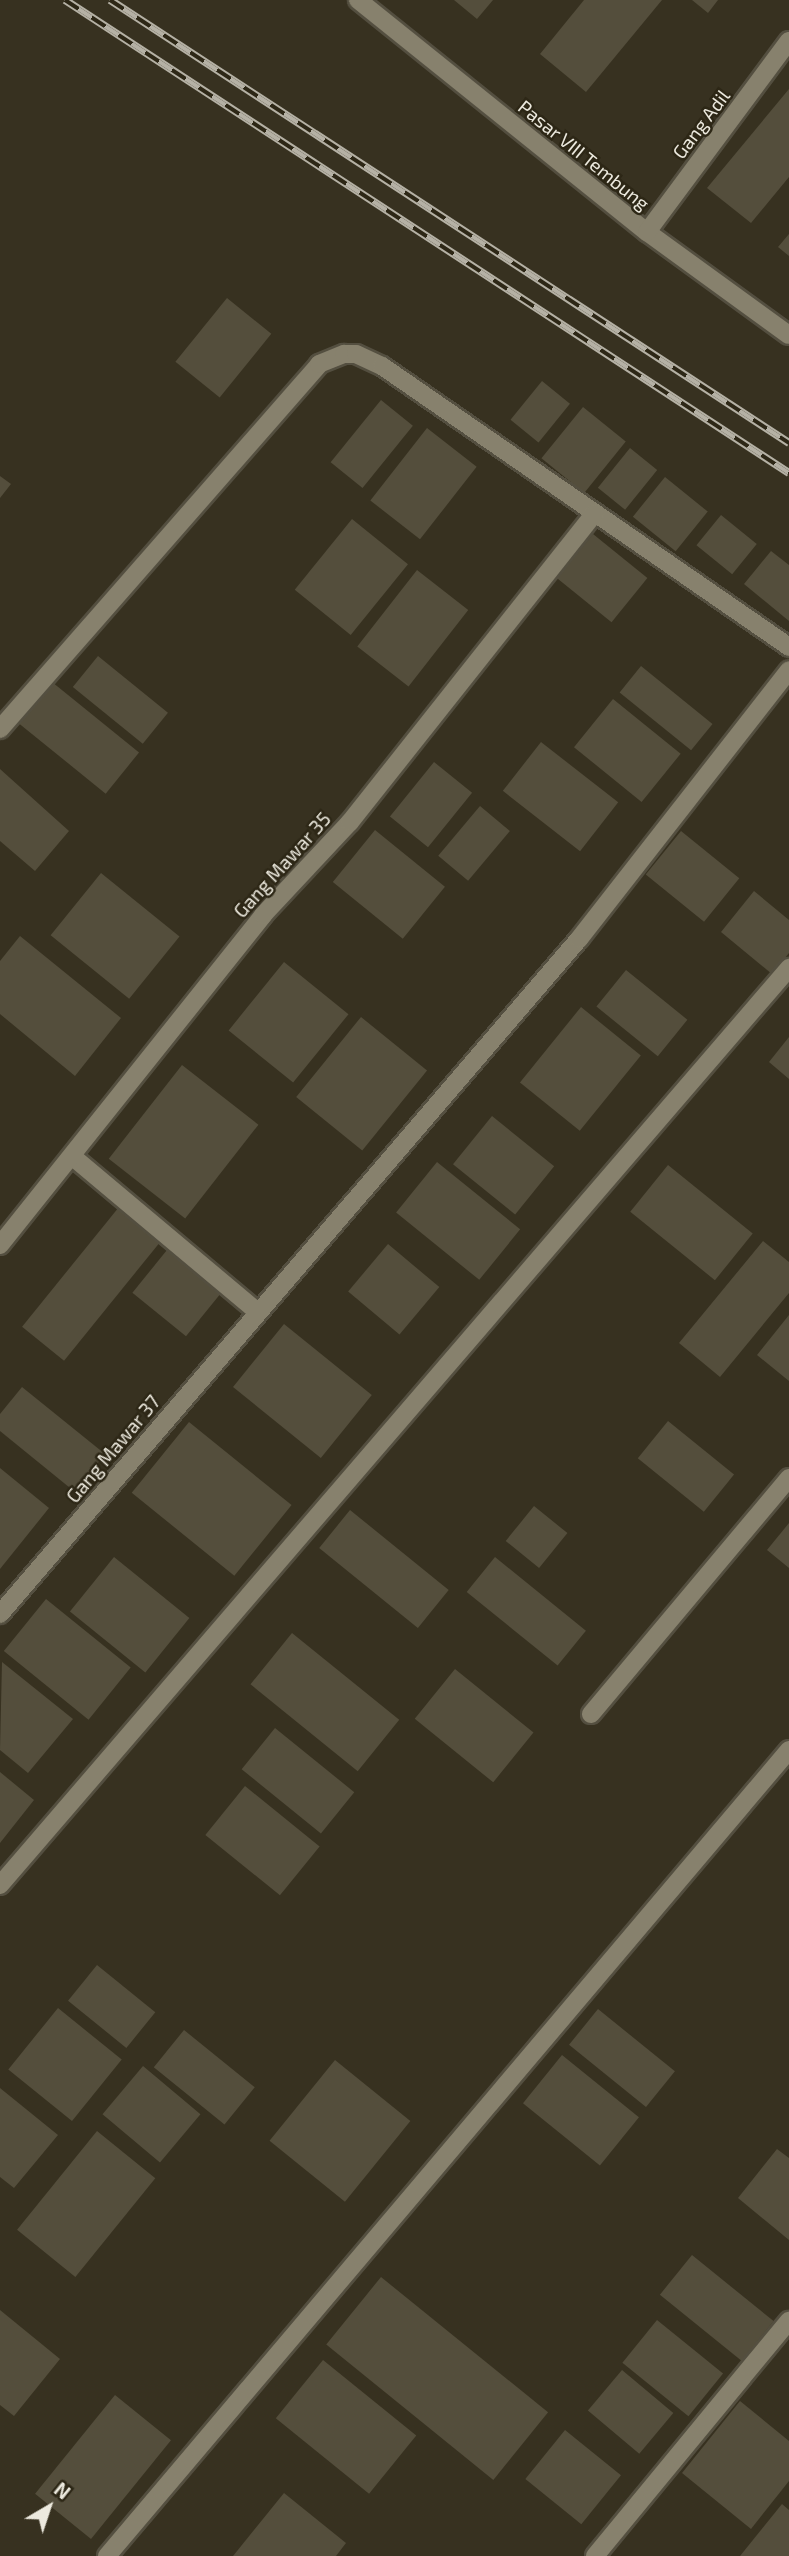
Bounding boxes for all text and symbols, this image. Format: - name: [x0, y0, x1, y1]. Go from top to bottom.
- street label: Gang Adil: [667, 85, 735, 163]
- street label: Pasar VIII Tembung: [513, 95, 655, 215]
- street label: Gang Mawar 35: [229, 808, 335, 922]
- street label: Gang Mawar 37: [61, 1391, 165, 1507]
- north arrow: [14, 2472, 84, 2542]
- text: N: [50, 2477, 75, 2504]

